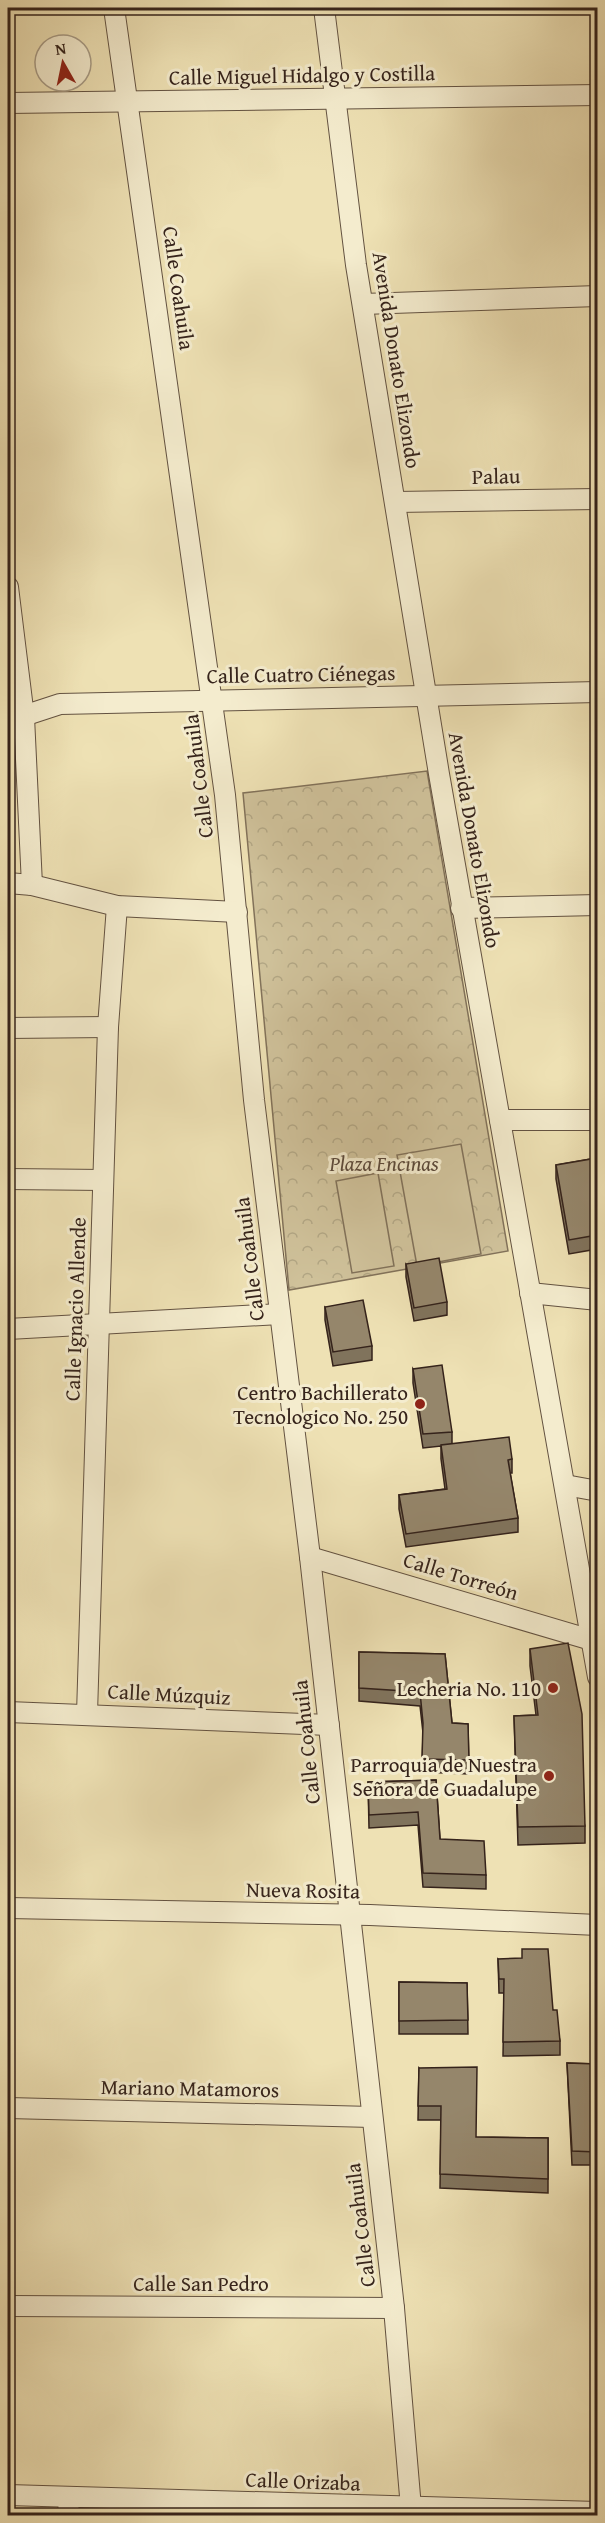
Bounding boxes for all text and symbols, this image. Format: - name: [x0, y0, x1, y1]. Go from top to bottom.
- north arrow: [33, 33, 93, 93]
- text: N: [53, 35, 68, 61]
- street label: Calle Miguel Hidalgo y Costilla: [169, 57, 435, 93]
- street label: Calle Coahuila: [155, 224, 203, 352]
- street label: Avenida Donato Elizondo: [365, 249, 429, 471]
- street label: Palau: [472, 460, 521, 492]
- street label: Calle Cuatro Ciénegas: [206, 657, 396, 691]
- street label: Calle Coahuila: [175, 712, 221, 840]
- street label: Avenida Donato Elizondo: [441, 729, 509, 951]
- park label: Plaza Encinas: [328, 1148, 439, 1179]
- street label: Calle Coahuila: [226, 1195, 272, 1323]
- street label: Calle Ignacio Allende: [56, 1216, 94, 1402]
- place label: Centro Bachillerato Tecnologico No. 250: [233, 1377, 408, 1432]
- marker: Centro Bachillerato Tecnologico No. 250: [413, 1397, 427, 1411]
- street label: Calle Torreón: [400, 1544, 522, 1608]
- place label: Lecheria No. 110: [397, 1673, 541, 1704]
- street label: Calle Múzquiz: [107, 1675, 231, 1713]
- street label: Calle Coahuila: [284, 1678, 328, 1806]
- marker: Lecheria No. 110: [546, 1681, 560, 1695]
- place label: Parroquia de Nuestra Señora de Guadalupe: [350, 1749, 537, 1804]
- marker: Parroquia de Nuestra Señora de Guadalupe: [542, 1769, 556, 1783]
- street label: Nueva Rosita: [246, 1874, 360, 1906]
- street label: Mariano Matamoros: [100, 2071, 280, 2105]
- street label: Calle Coahuila: [337, 2161, 383, 2289]
- street label: Calle San Pedro: [133, 2268, 269, 2299]
- street label: Calle Orizaba: [245, 2464, 361, 2498]

